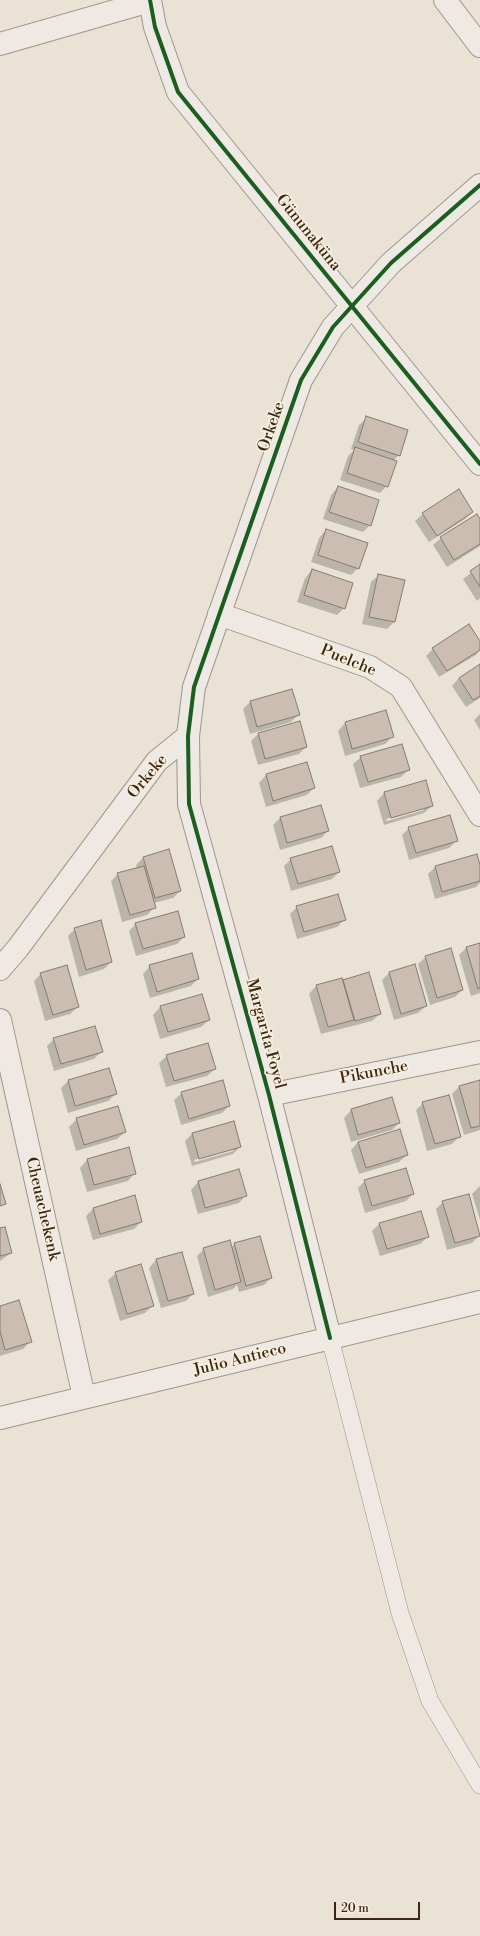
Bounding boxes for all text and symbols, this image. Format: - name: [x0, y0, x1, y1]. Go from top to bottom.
- street label: Günunaküna: [271, 191, 345, 275]
- street label: Orkeke: [254, 399, 290, 455]
- street label: Puelche: [317, 641, 379, 681]
- street label: Orkeke: [124, 751, 172, 803]
- street label: Margarita Foyel: [241, 977, 289, 1091]
- street label: Pikunche: [338, 1057, 410, 1089]
- street label: Cheuachekenk: [21, 1155, 63, 1263]
- street label: Julio Antieco: [192, 1339, 288, 1381]
- scale bar: [336, 1894, 422, 1920]
- text: 20 m: [341, 1901, 369, 1916]

